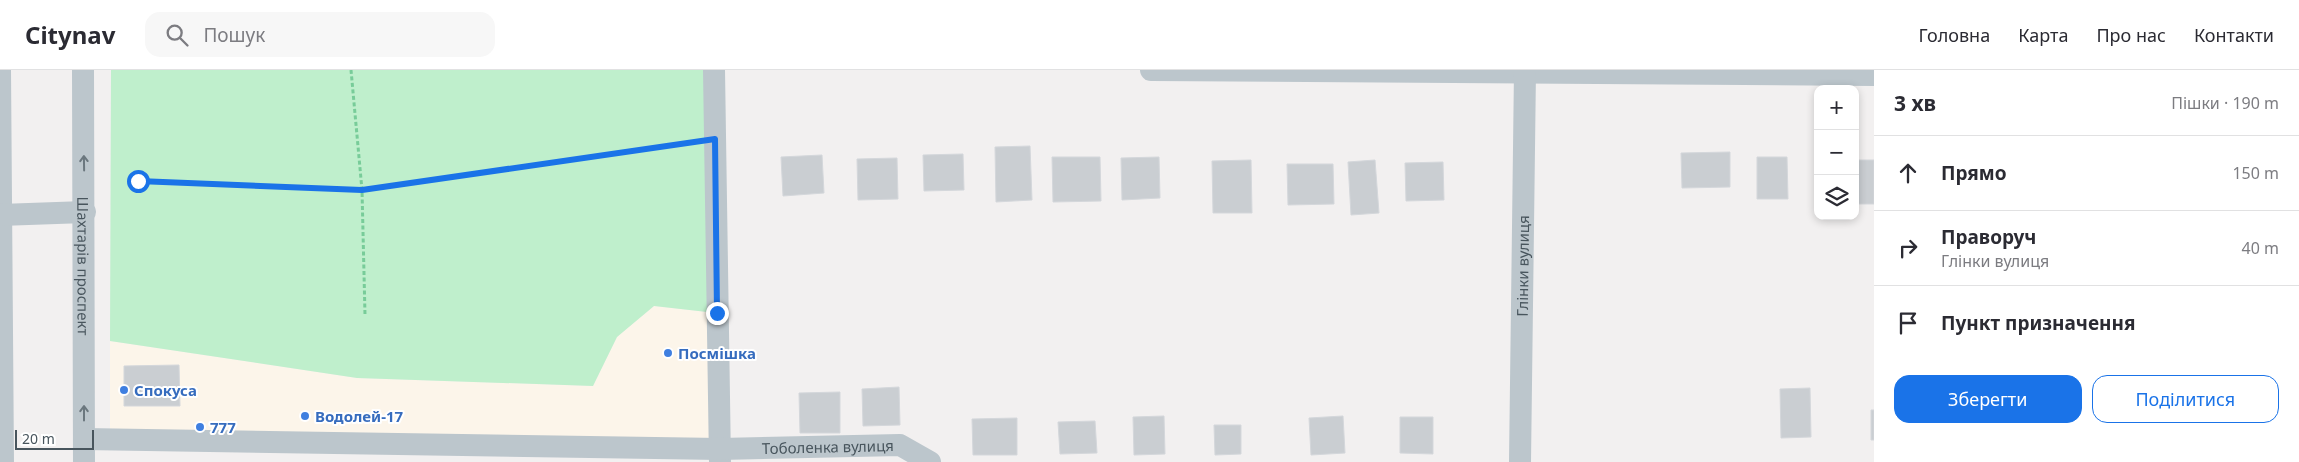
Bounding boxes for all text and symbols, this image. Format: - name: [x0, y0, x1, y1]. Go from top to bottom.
- search box: [145, 12, 495, 57]
- text: Citynav: [25, 18, 115, 51]
- icon: search: [163, 21, 191, 49]
- text: Пошук: [203, 22, 265, 48]
- text: Головна: [1919, 23, 1990, 47]
- text: Карта: [2018, 23, 2068, 47]
- text: Про нас: [2096, 23, 2166, 47]
- text: Контакти: [2194, 23, 2274, 47]
- map controls: [1814, 85, 1859, 220]
- button: +: [1814, 85, 1859, 130]
- text: 3 хв: [1894, 89, 1936, 117]
- text: Пішки · 190 m: [2171, 92, 2279, 114]
- button: −: [1814, 130, 1859, 175]
- one-way arrow: [79, 156, 89, 172]
- icon: ahead: [1894, 159, 1922, 187]
- text: Прямо: [1941, 160, 2007, 186]
- text: 150 m: [2232, 162, 2279, 184]
- route start: [127, 170, 150, 193]
- button: layers: [1814, 175, 1859, 220]
- street label: Шахтарів проспект: [73, 197, 94, 335]
- street label: Глінки вулиця: [1512, 215, 1533, 317]
- text: Праворуч: [1941, 224, 2036, 250]
- icon: right: [1894, 234, 1922, 262]
- text: 40 m: [2242, 237, 2279, 259]
- text: Глінки вулиця: [1941, 250, 2049, 272]
- route end: [706, 302, 729, 325]
- icon: arrive: [1894, 309, 1922, 337]
- text: Пункт призначення: [1941, 310, 2135, 336]
- place label: Посмішка: [678, 343, 756, 363]
- marker: Посмішка: [662, 347, 674, 359]
- button: Зберегти: [1894, 375, 2082, 423]
- button: Поділитися: [2092, 375, 2279, 423]
- place label: Спокуса: [134, 380, 197, 400]
- marker: Спокуса: [118, 384, 130, 396]
- one-way arrow: [79, 406, 89, 422]
- place label: Водолей-17: [315, 406, 404, 426]
- marker: Водолей-17: [299, 410, 311, 422]
- place label: 777: [210, 417, 236, 437]
- marker: 777: [194, 421, 206, 433]
- scale bar: [15, 427, 94, 450]
- text: 20 m: [22, 429, 55, 448]
- street label: Тоболенка вулиця: [762, 435, 894, 458]

